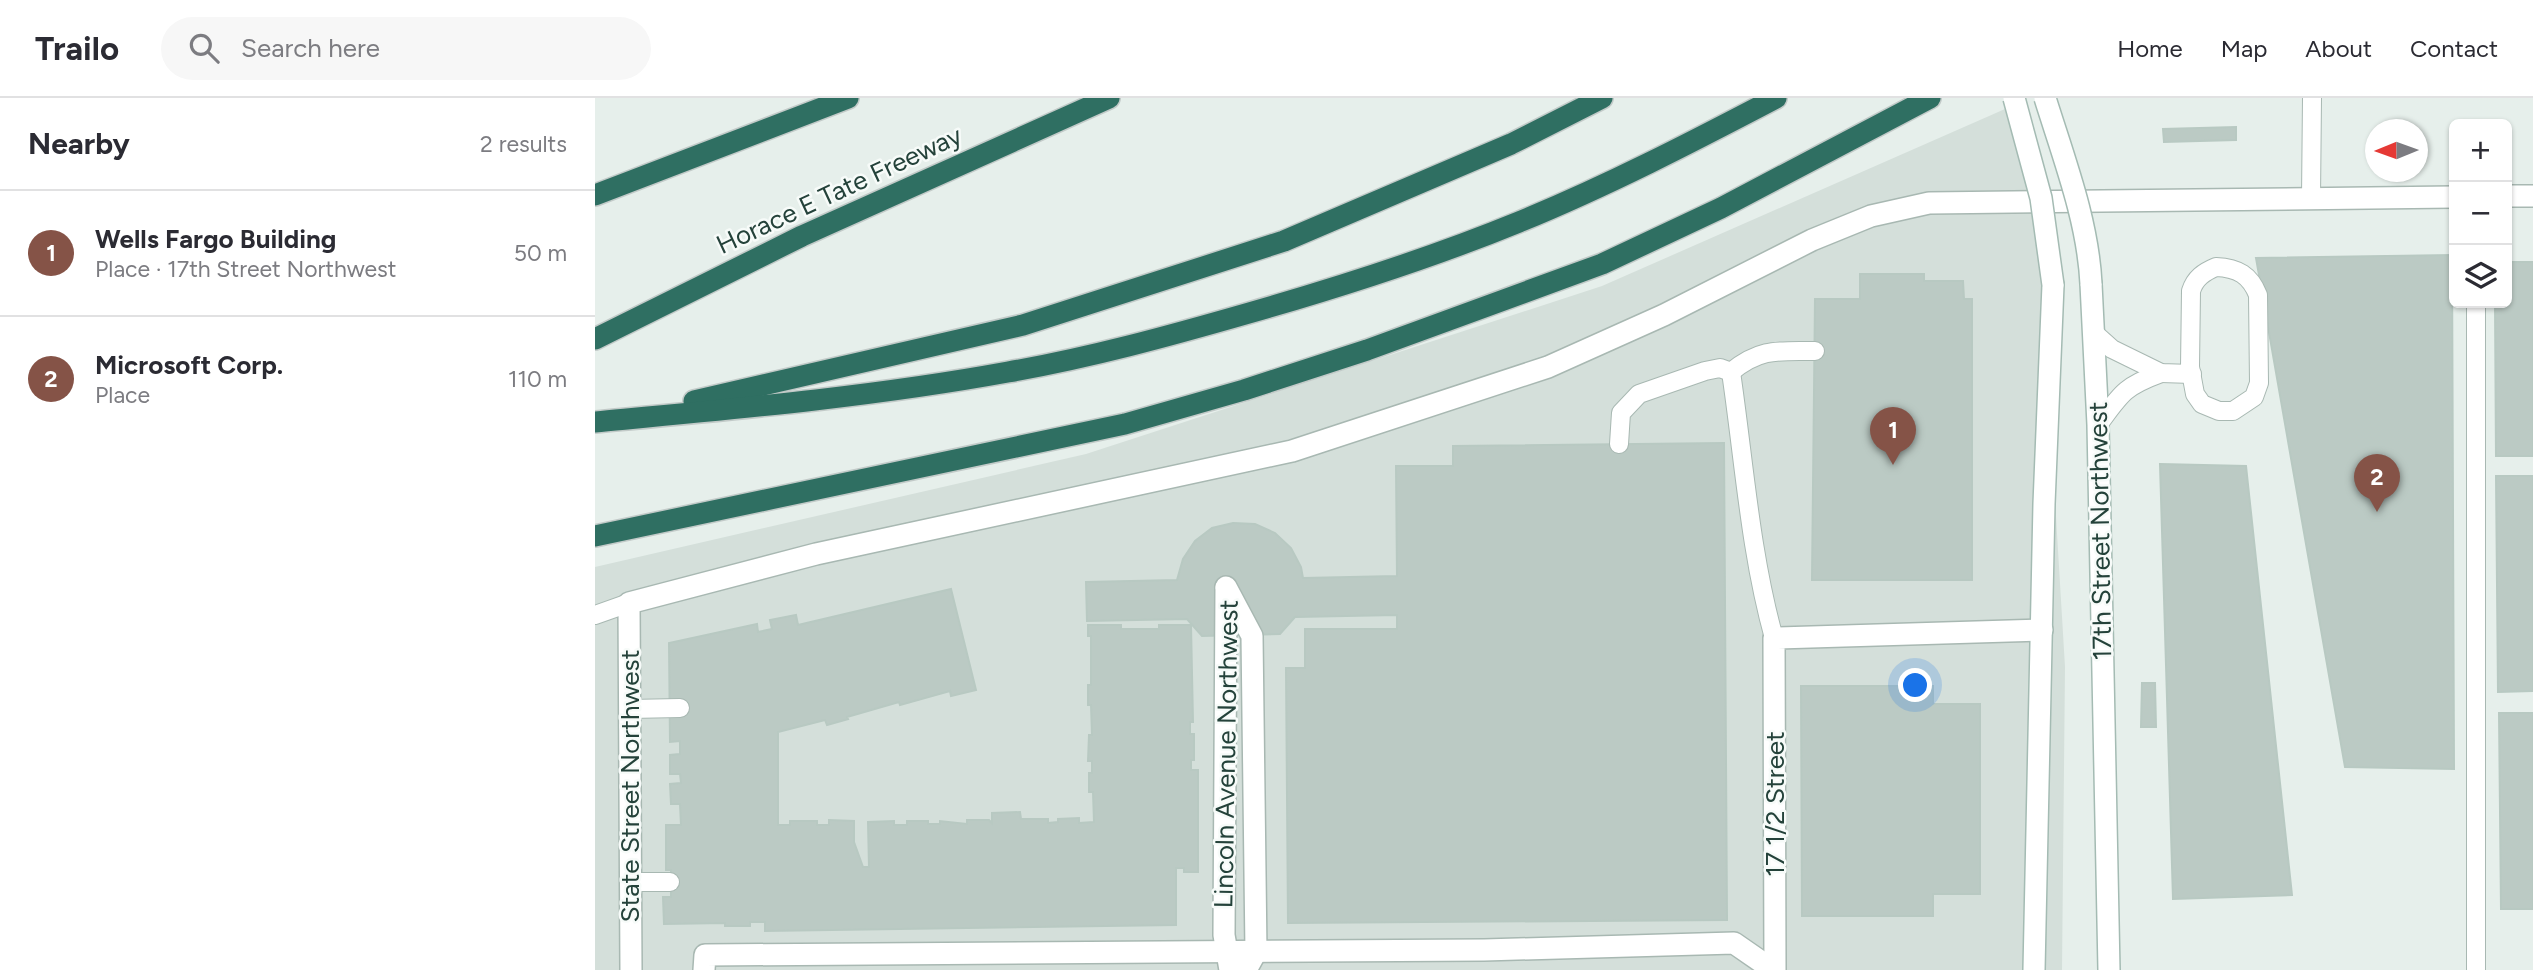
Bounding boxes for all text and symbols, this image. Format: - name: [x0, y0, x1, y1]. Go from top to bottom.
- search box: [161, 17, 651, 80]
- text: Trailo: [35, 29, 119, 68]
- icon: search: [185, 29, 223, 67]
- text: Search here: [241, 32, 380, 64]
- text: Home: [2117, 34, 2183, 63]
- text: Map: [2221, 34, 2267, 63]
- text: About: [2305, 34, 2372, 63]
- text: Contact: [2410, 34, 2498, 63]
- street label: Horace E Tate Freeway: [711, 119, 967, 261]
- north arrow: [2365, 119, 2428, 182]
- map controls: [2449, 119, 2512, 308]
- button: +: [2449, 119, 2512, 182]
- text: Nearby: [28, 125, 130, 162]
- text: 2 results: [480, 130, 567, 158]
- button: −: [2449, 182, 2512, 245]
- text: Wells Fargo Building: [95, 223, 336, 255]
- text: 1: [46, 239, 56, 267]
- text: 50 m: [514, 239, 567, 267]
- button: layers: [2449, 245, 2512, 308]
- text: Place · 17th Street Northwest: [95, 255, 396, 283]
- text: Microsoft Corp.: [95, 349, 283, 381]
- text: 2: [44, 365, 58, 393]
- text: 110 m: [508, 365, 567, 393]
- text: Place: [95, 381, 150, 409]
- street label: 17th Street Northwest: [2082, 401, 2118, 661]
- pin: 1: [1870, 407, 1916, 465]
- pin: 2: [2354, 454, 2400, 512]
- street label: Lincoln Avenue Northwest: [1207, 599, 1245, 909]
- street label: State Street Northwest: [614, 649, 646, 922]
- your location: [1898, 668, 1932, 702]
- street label: 17 1/2 Street: [1759, 731, 1791, 877]

